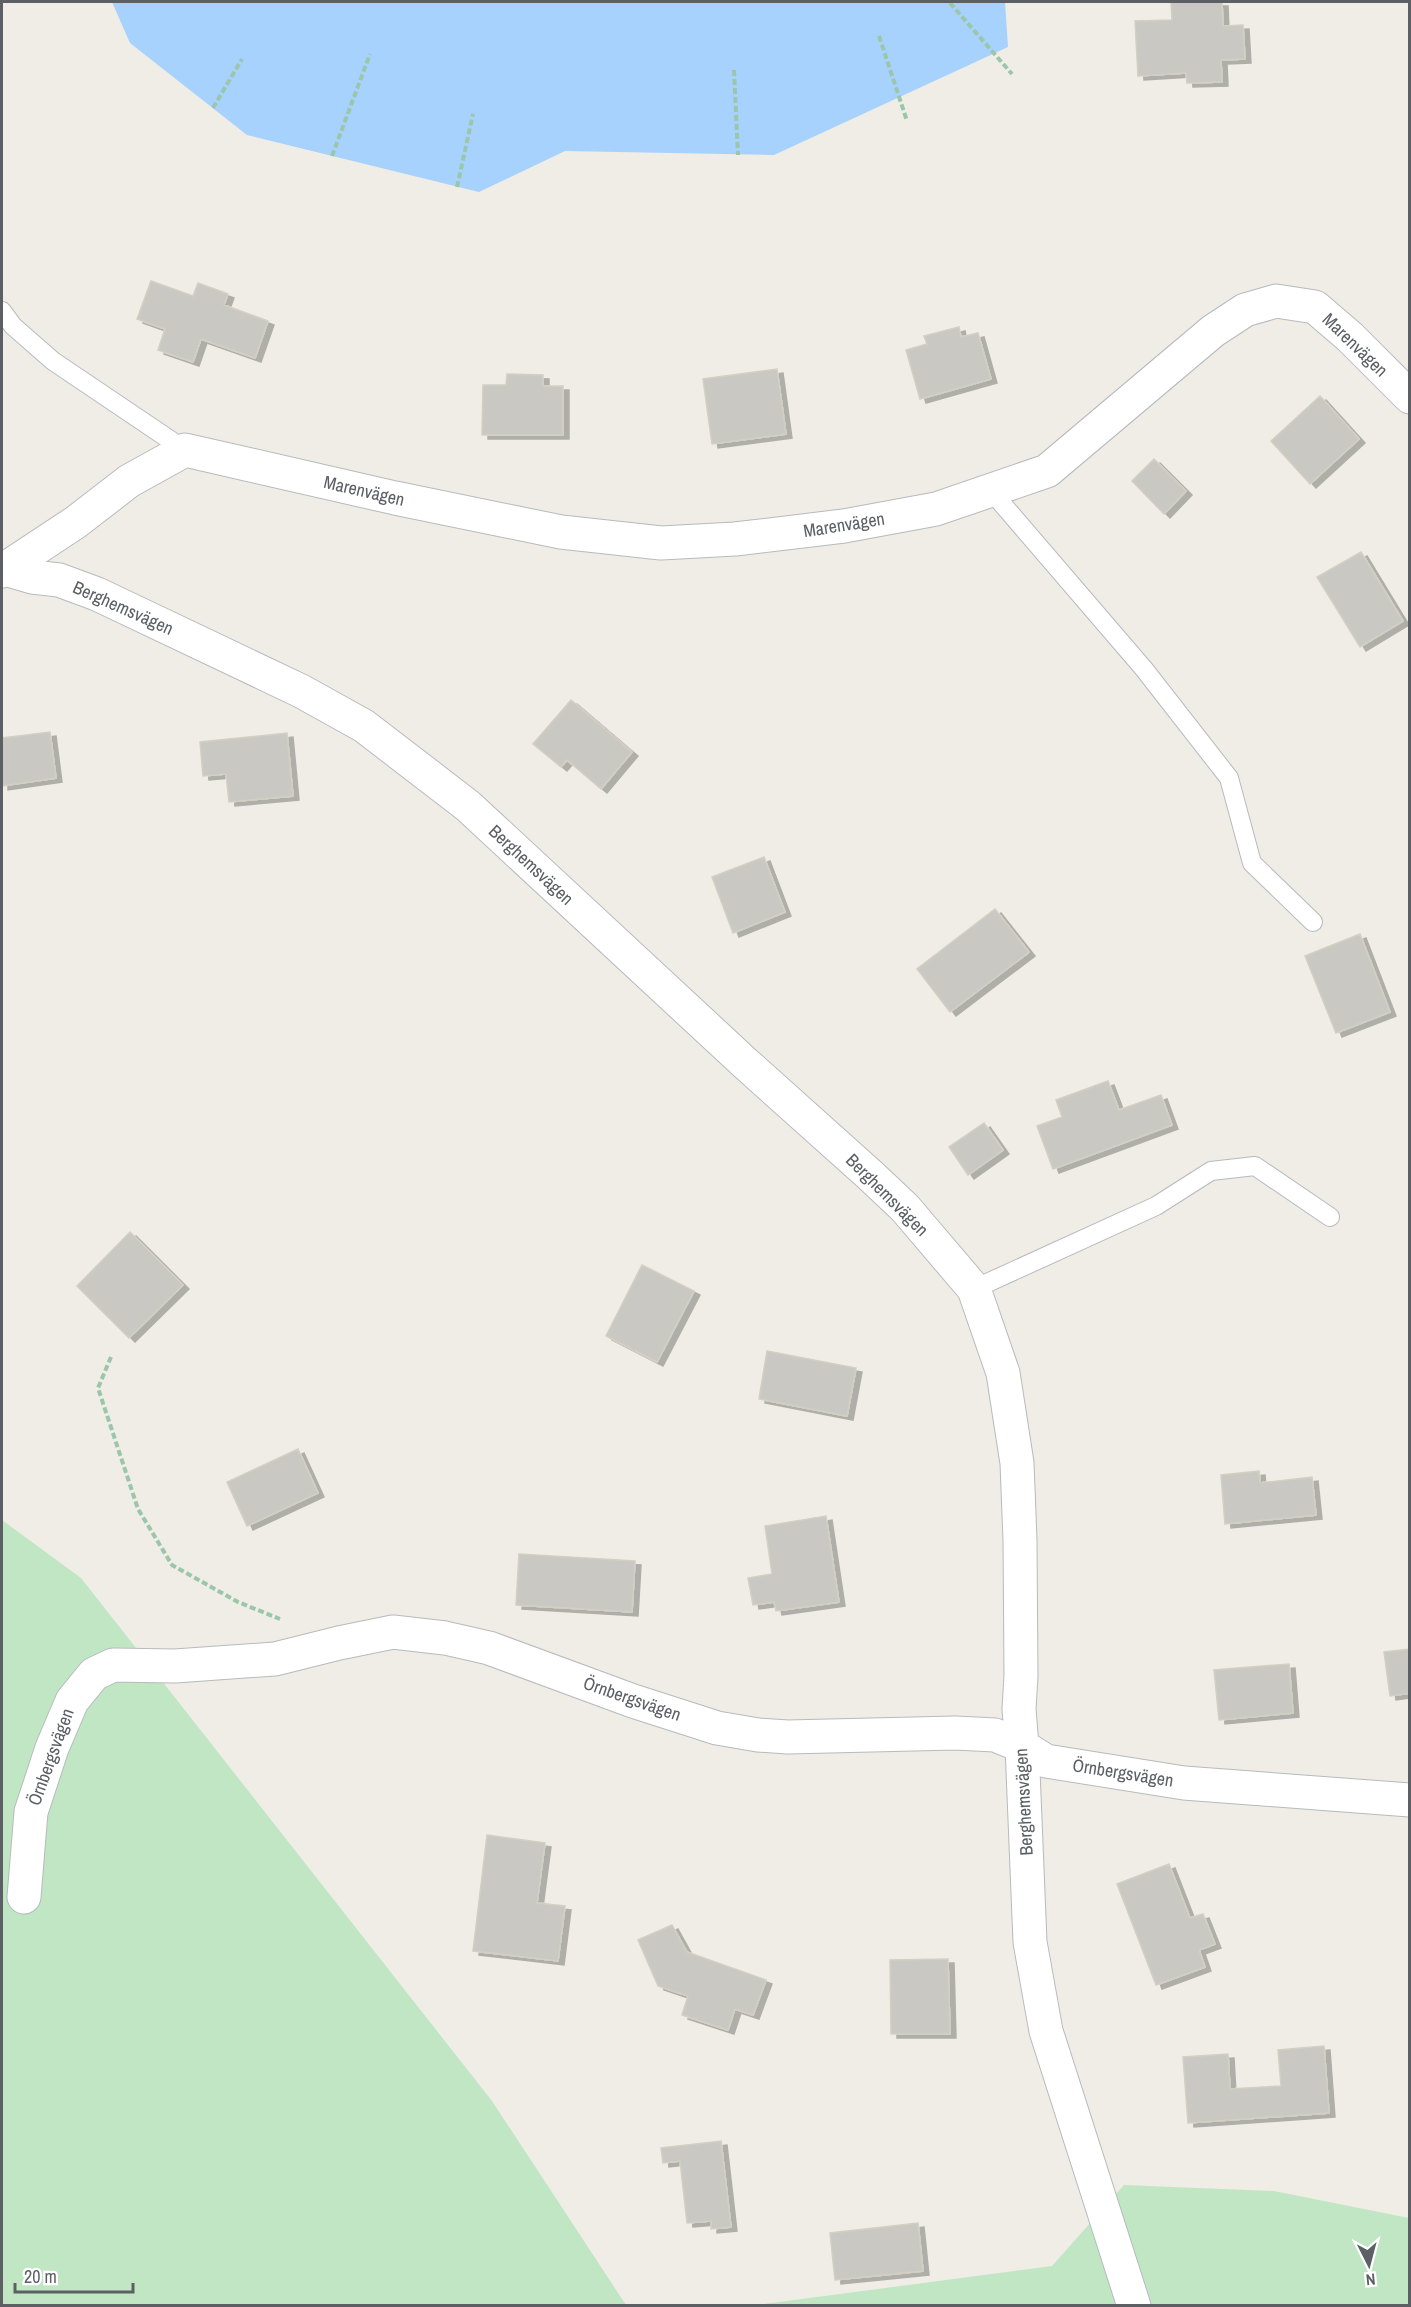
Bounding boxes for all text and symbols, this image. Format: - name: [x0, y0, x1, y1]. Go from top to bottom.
- street label: Marenvägen: [1317, 307, 1394, 382]
- street label: Marenvägen: [321, 469, 407, 512]
- street label: Marenvägen: [801, 506, 886, 543]
- street label: Berghemsvägen: [69, 574, 177, 641]
- street label: Berghemsvägen: [484, 819, 579, 910]
- street label: Berghemsvägen: [841, 1148, 934, 1241]
- street label: Örnbergsvägen: [580, 1670, 684, 1727]
- street label: Örnbergsvägen: [21, 1705, 80, 1809]
- street label: Berghemsvägen: [1008, 1748, 1039, 1856]
- street label: Örnbergsvägen: [1071, 1752, 1175, 1793]
- north arrow: [1339, 2235, 1399, 2295]
- scale bar: [15, 2256, 134, 2294]
- text: 20 m: [24, 2264, 57, 2289]
- text: N: [1365, 2268, 1376, 2291]

